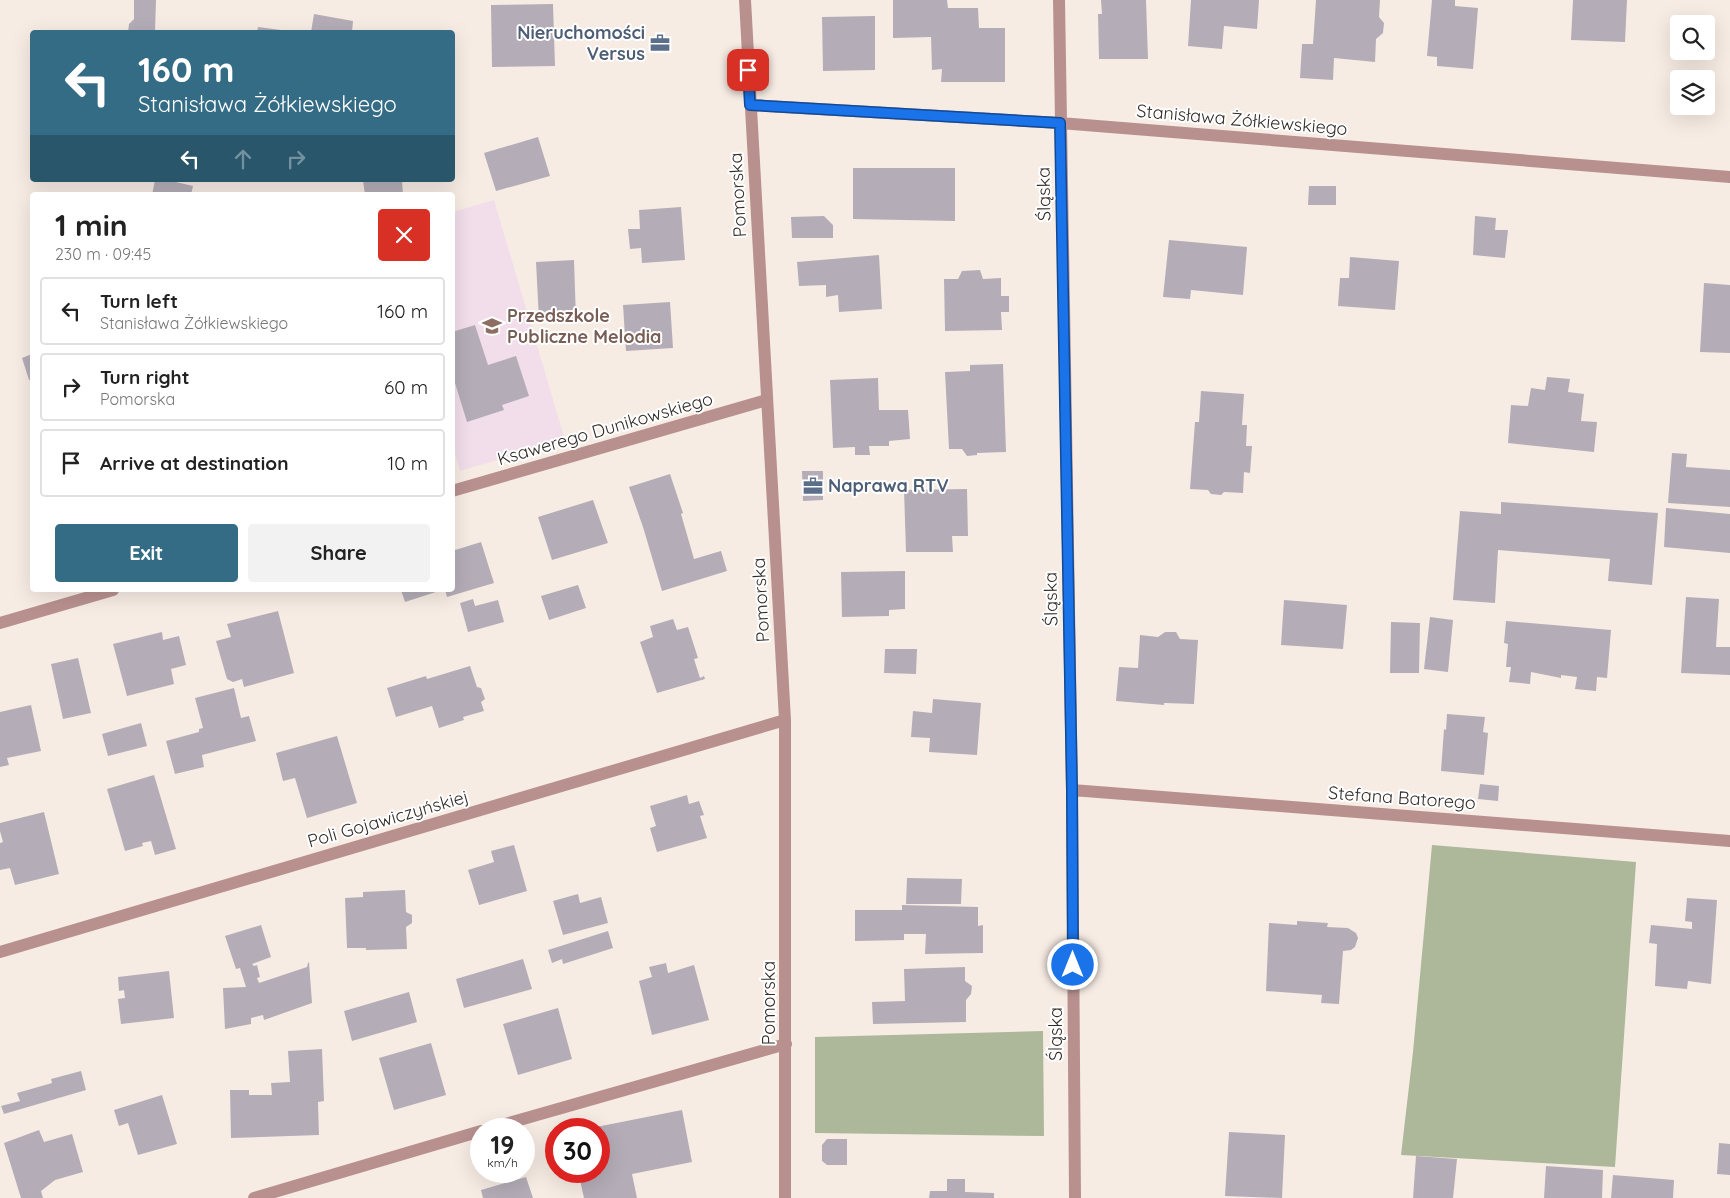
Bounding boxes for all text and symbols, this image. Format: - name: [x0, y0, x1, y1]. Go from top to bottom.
- map controls: [1670, 15, 1715, 115]
- button: search: [1670, 15, 1715, 60]
- place label: Nieruchomości Versus: [517, 21, 645, 65]
- office icon: Nieruchomości Versus: [649, 32, 671, 54]
- text: 160 m: [138, 47, 235, 91]
- pin: [727, 49, 769, 91]
- icon: left: [55, 50, 120, 115]
- icon: arrive: [734, 56, 762, 84]
- button: layers: [1670, 70, 1715, 115]
- text: Stanisława Żółkiewskiego: [138, 90, 397, 118]
- street label: Stanisława Żółkiewskiego: [1136, 99, 1348, 140]
- icon: left: [176, 145, 204, 173]
- icon: ahead: [229, 145, 257, 173]
- icon: right: [282, 145, 310, 173]
- street label: Pomorska: [724, 152, 751, 238]
- street label: Śląska: [1032, 167, 1055, 221]
- text: 1 min: [55, 206, 128, 244]
- button: close: [378, 209, 430, 261]
- text: 230 m · 09:45: [55, 244, 151, 264]
- text: Turn left: [100, 289, 178, 313]
- icon: left: [57, 297, 85, 325]
- text: 160 m: [377, 299, 428, 323]
- place label: Przedszkole Publiczne Melodia: [507, 304, 661, 348]
- text: Stanisława Żółkiewskiego: [100, 313, 288, 333]
- school or university icon: Przedszkole Publiczne Melodia: [481, 315, 503, 337]
- text: Turn right: [100, 365, 189, 389]
- icon: right: [57, 373, 85, 401]
- text: 60 m: [384, 375, 428, 399]
- street label: Ksawerego Dunikowskiego: [494, 387, 715, 470]
- text: Pomorska: [100, 389, 175, 409]
- icon: arrive: [57, 449, 85, 477]
- text: Arrive at destination: [100, 451, 289, 475]
- text: 10 m: [387, 451, 428, 475]
- place label: Naprawa RTV: [828, 474, 949, 497]
- office icon: Naprawa RTV: [802, 475, 824, 497]
- button: Exit: [55, 524, 238, 582]
- button: Share: [248, 524, 430, 582]
- street label: Pomorska: [747, 557, 774, 643]
- street label: Śląska: [1039, 572, 1062, 626]
- street label: Stefana Batorego: [1328, 781, 1477, 814]
- street label: Poli Gojawiczyńskiej: [305, 785, 471, 852]
- position arrow: [1046, 938, 1098, 990]
- street label: Pomorska: [757, 961, 780, 1045]
- street label: Śląska: [1044, 1007, 1067, 1061]
- speed limit sign: 30: [545, 1118, 610, 1183]
- text: 19: [491, 1129, 514, 1160]
- text: km/h: [487, 1155, 518, 1170]

